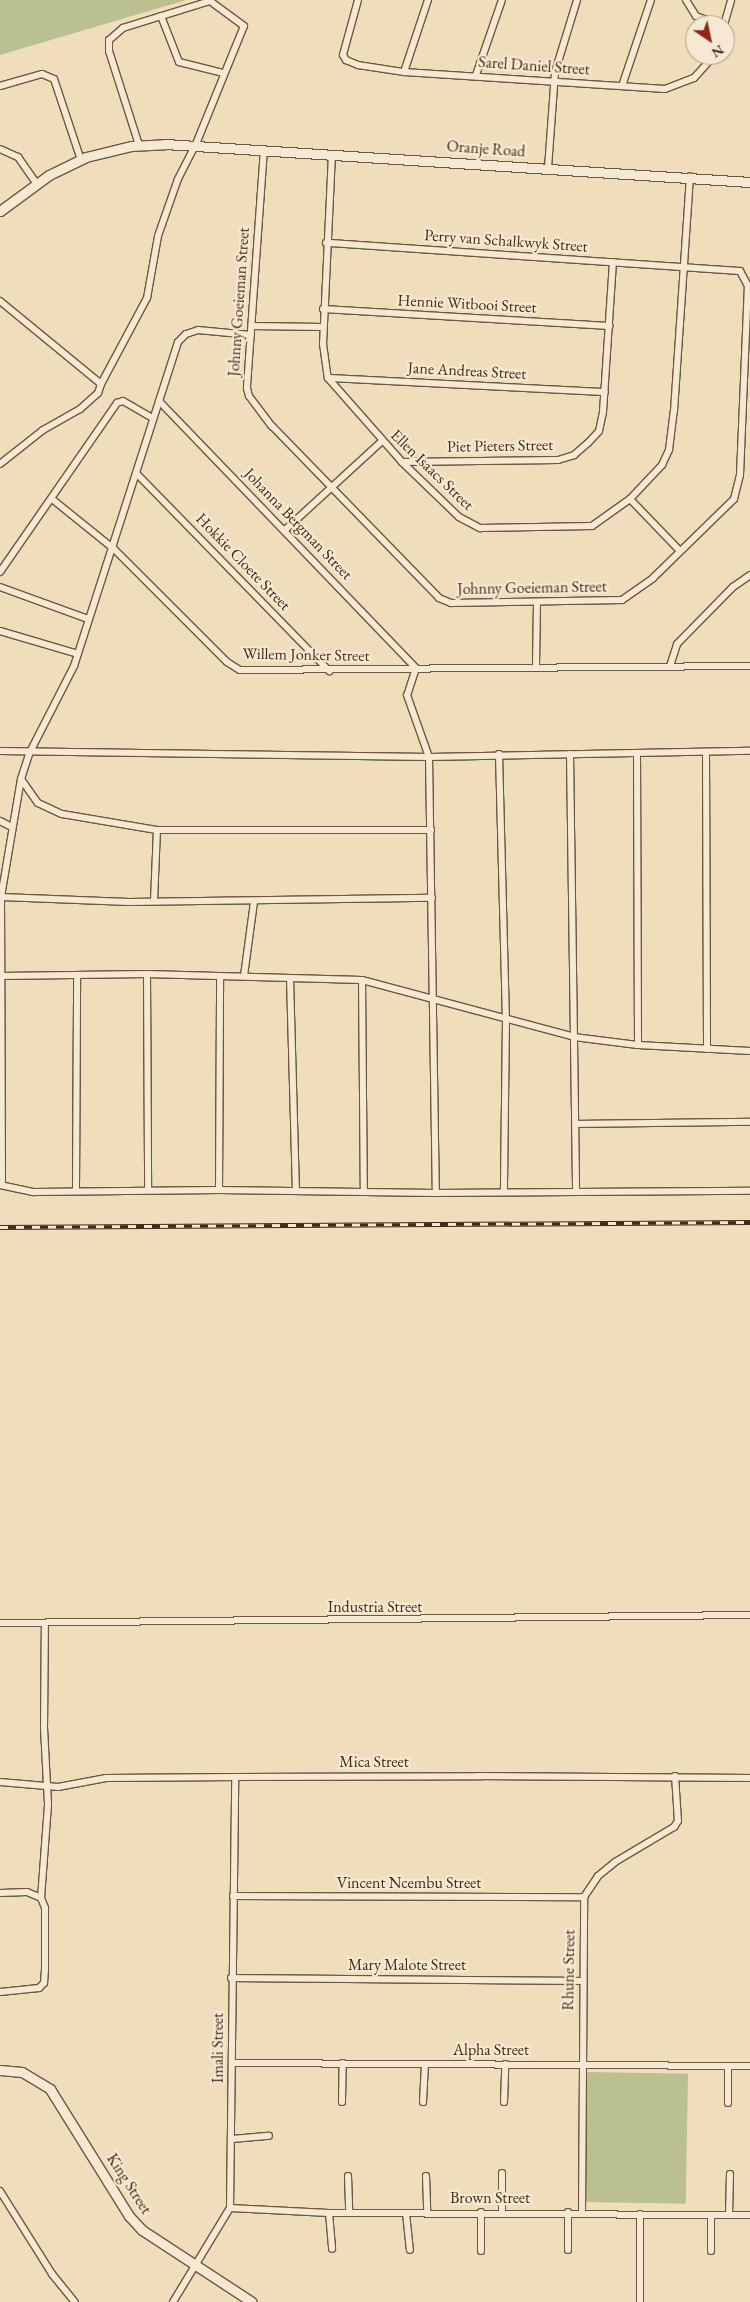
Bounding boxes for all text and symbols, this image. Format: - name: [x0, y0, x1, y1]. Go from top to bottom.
- north arrow: [685, 15, 735, 65]
- text: N: [708, 41, 728, 62]
- street label: Sarel Daniel Street: [478, 53, 590, 79]
- street label: Oranje Road: [446, 137, 526, 161]
- street label: Perry van Schalkwyk Street: [424, 226, 588, 256]
- street label: Johnny Goeieman Street: [224, 227, 254, 377]
- street label: Hennie Witbooi Street: [397, 291, 537, 317]
- street label: Jane Andreas Street: [407, 358, 527, 384]
- street label: Ellen Isaacs Street: [386, 426, 478, 514]
- street label: Piet Pieters Street: [447, 435, 553, 457]
- street label: Johanna Bergman Street: [240, 464, 356, 584]
- street label: Hokkie Cloete Street: [192, 509, 294, 615]
- street label: Johnny Goeieman Street: [457, 577, 607, 599]
- street label: Willem Jonker Street: [242, 644, 370, 666]
- street label: Industria Street: [328, 1597, 422, 1617]
- street label: Mica Street: [339, 1752, 409, 1772]
- street label: Vincent Ncembu Street: [337, 1873, 481, 1893]
- street label: Rhune Street: [559, 1929, 579, 2011]
- street label: Mary Malote Street: [348, 1955, 466, 1975]
- street label: Imali Street: [208, 2013, 228, 2083]
- street label: Alpha Street: [453, 2040, 529, 2060]
- street label: King Street: [102, 2150, 156, 2218]
- street label: Brown Street: [450, 2188, 530, 2208]

